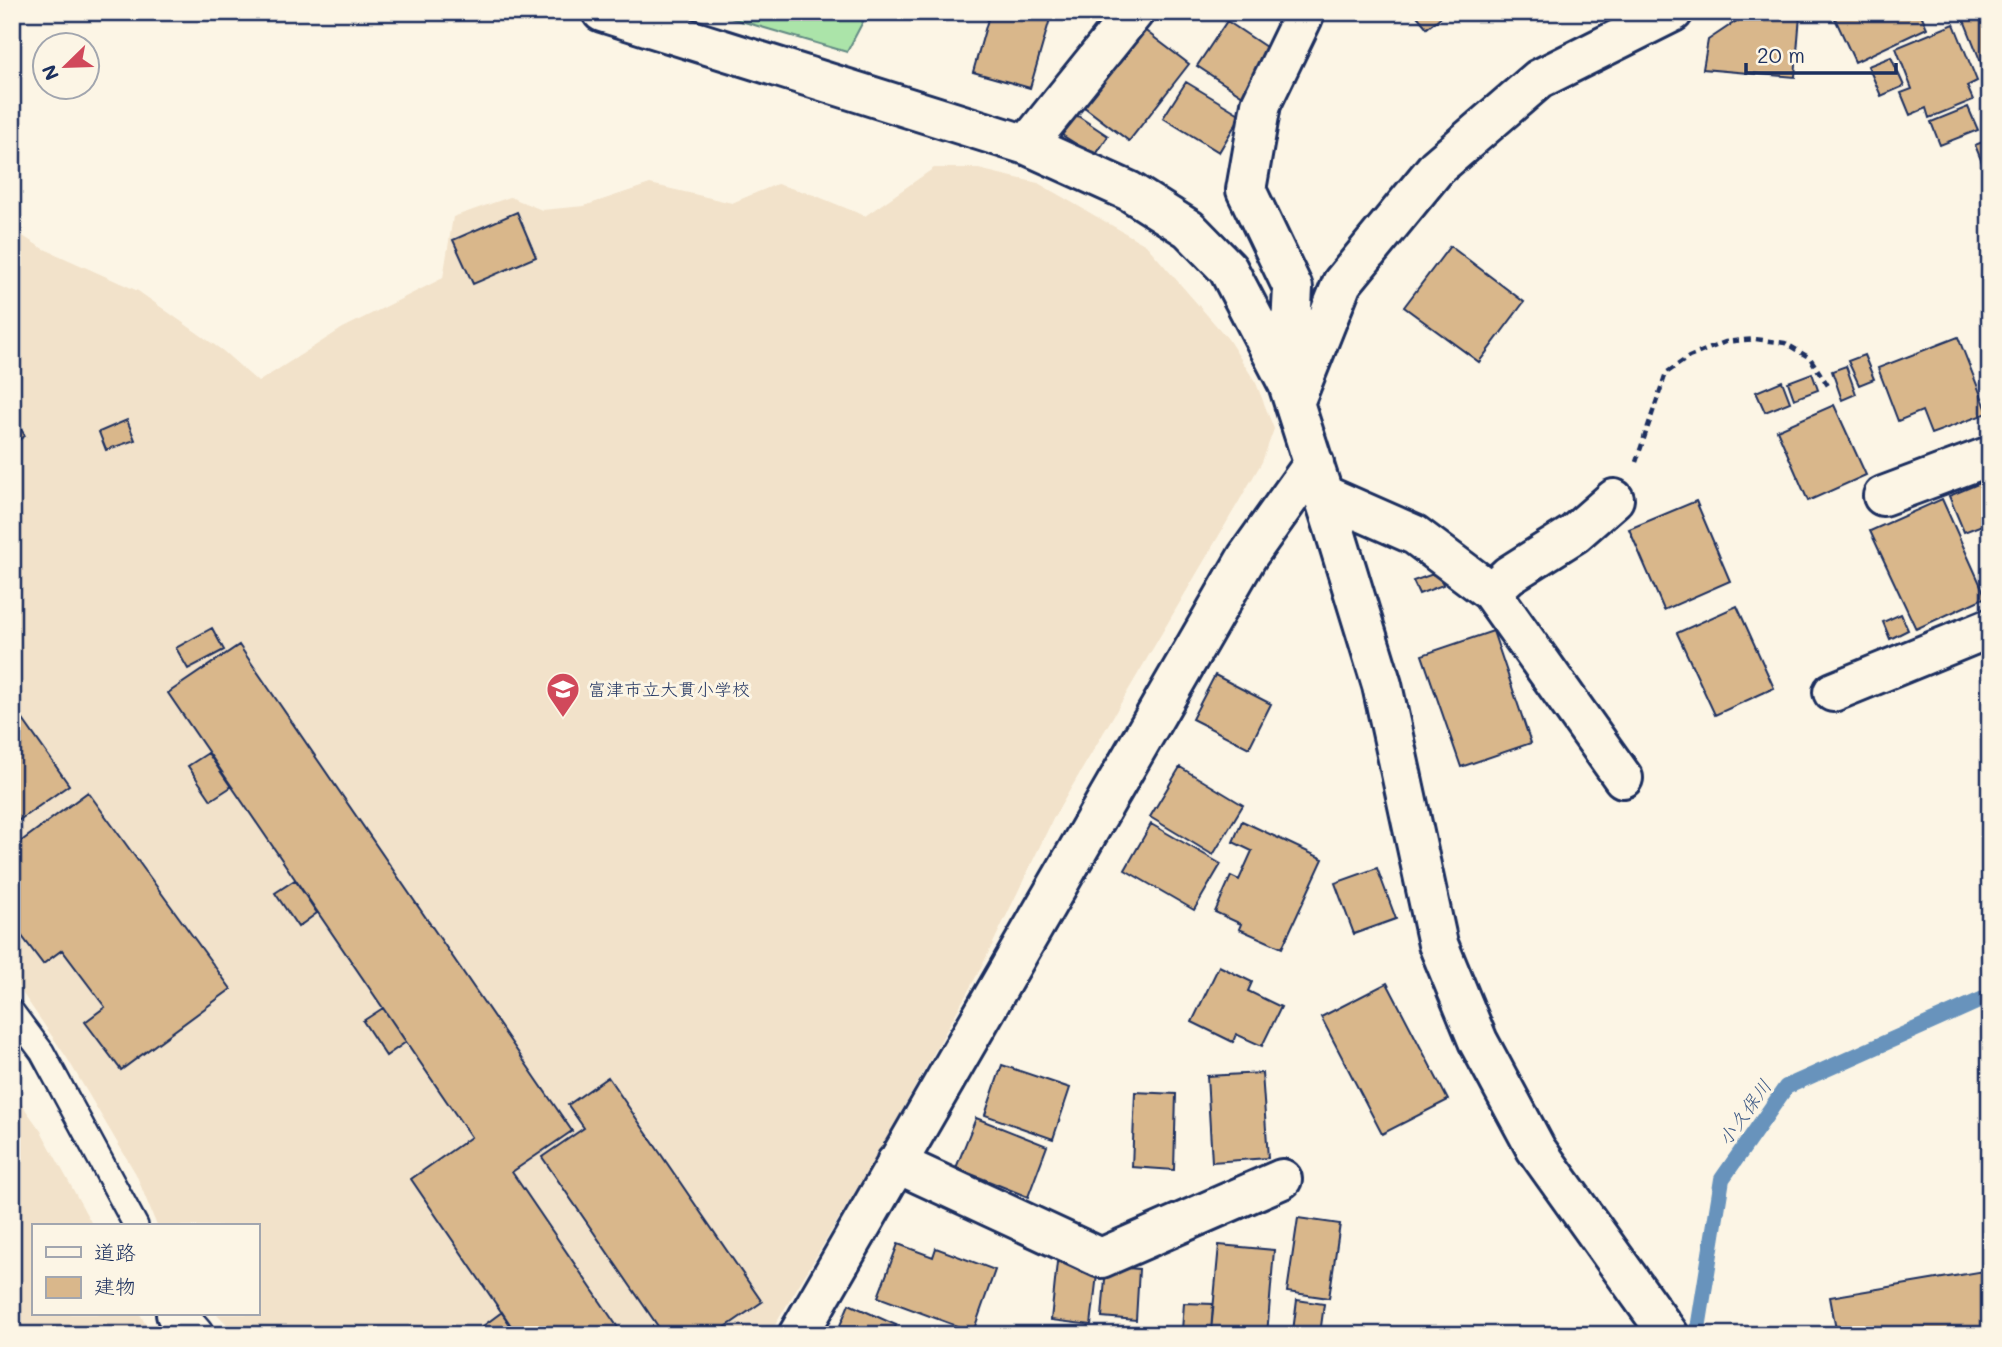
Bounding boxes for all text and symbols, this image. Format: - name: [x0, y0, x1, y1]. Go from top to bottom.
- north arrow: [32, 32, 102, 102]
- scale bar: [1746, 32, 1897, 76]
- text: 20 m: [1757, 41, 1805, 68]
- text: N: [36, 61, 64, 84]
- school or university icon: 富津市立大貫小学校: [544, 670, 582, 719]
- place label: 富津市立大貫小学校: [588, 677, 750, 701]
- water label: 小久保川: [1712, 1074, 1776, 1150]
- legend: [32, 1224, 259, 1316]
- text: 道路: [94, 1238, 136, 1265]
- text: 建物: [94, 1272, 136, 1299]

